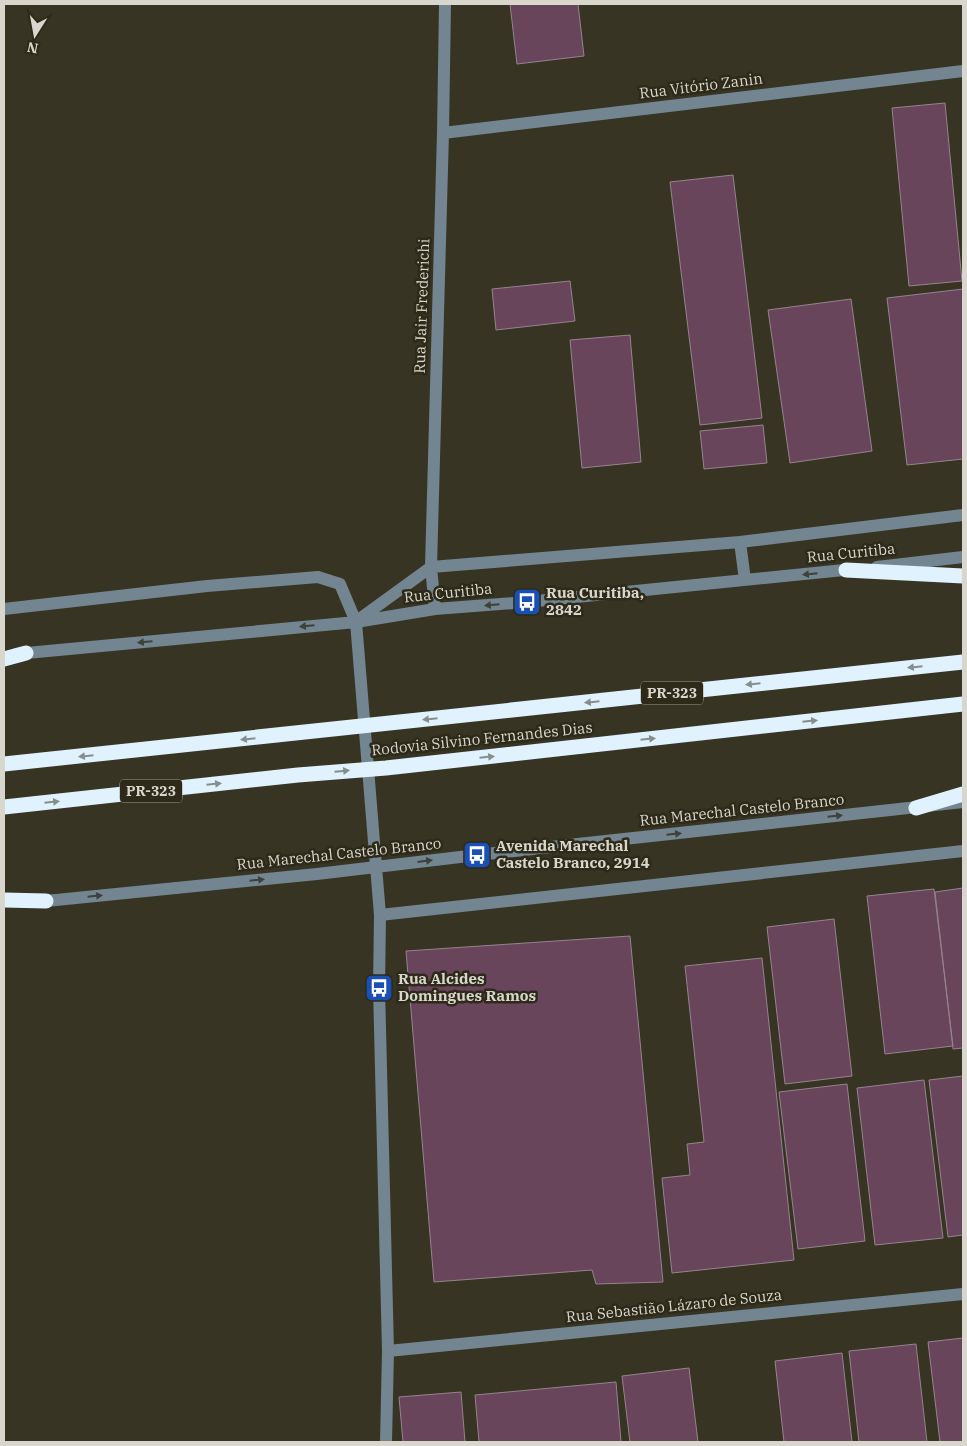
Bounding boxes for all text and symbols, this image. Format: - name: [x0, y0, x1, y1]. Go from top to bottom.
- north arrow: [10, 10, 60, 60]
- text: N: [25, 38, 40, 58]
- street label: Rua Vitório Zanin: [638, 68, 764, 102]
- street label: Rua Jair Frederichi: [410, 238, 433, 374]
- street label: Rua Curitiba: [806, 538, 896, 567]
- one-way arrow: [802, 570, 818, 578]
- street label: Rua Curitiba: [403, 578, 493, 607]
- place label: Rua Curitiba, 2842: [546, 583, 644, 619]
- bus stop icon: Rua Curitiba, 2842: [512, 587, 542, 617]
- one-way arrow: [484, 601, 500, 609]
- one-way arrow: [299, 622, 315, 630]
- one-way arrow: [137, 638, 153, 646]
- one-way arrow: [906, 663, 922, 671]
- road number: PR-323: [641, 681, 703, 704]
- one-way arrow: [745, 681, 761, 689]
- one-way arrow: [583, 698, 599, 706]
- one-way arrow: [422, 715, 438, 723]
- street label: Rodovia Silvino Fernandes Dias: [370, 717, 593, 760]
- one-way arrow: [802, 717, 818, 725]
- one-way arrow: [239, 735, 255, 743]
- one-way arrow: [640, 735, 656, 743]
- one-way arrow: [78, 752, 94, 760]
- one-way arrow: [479, 753, 495, 761]
- one-way arrow: [334, 767, 350, 775]
- road number: PR-323: [120, 779, 182, 802]
- one-way arrow: [206, 780, 222, 788]
- street label: Rua Marechal Castelo Branco: [639, 789, 845, 830]
- one-way arrow: [45, 798, 61, 806]
- one-way arrow: [828, 812, 844, 820]
- one-way arrow: [666, 830, 682, 838]
- street label: Rua Marechal Castelo Branco: [236, 833, 442, 874]
- place label: Avenida Marechal Castelo Branco, 2914: [496, 836, 650, 872]
- bus stop icon: Avenida Marechal Castelo Branco, 2914: [462, 840, 492, 870]
- one-way arrow: [418, 857, 434, 865]
- one-way arrow: [249, 876, 265, 884]
- one-way arrow: [87, 892, 103, 900]
- place label: Rua Alcides Domingues Ramos: [398, 969, 536, 1005]
- bus stop icon: Rua Alcides Domingues Ramos: [364, 973, 394, 1003]
- street label: Rua Sebastião Lázaro de Souza: [565, 1285, 783, 1326]

